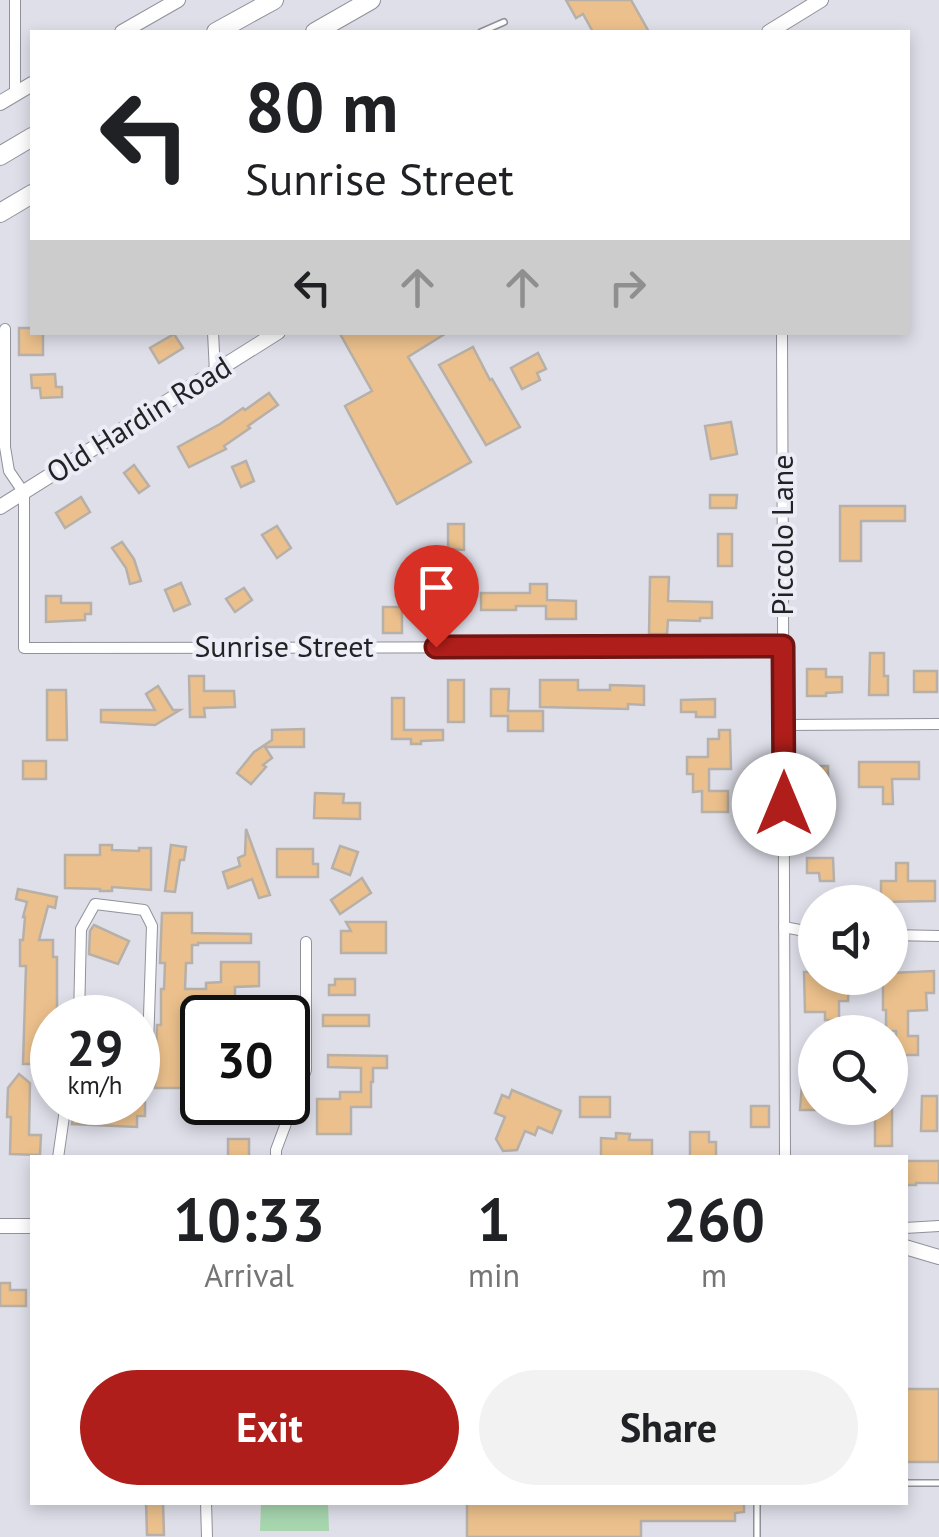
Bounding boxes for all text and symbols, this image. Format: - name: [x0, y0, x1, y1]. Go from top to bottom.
- text: 80 m: [245, 61, 398, 151]
- icon: left: [80, 70, 210, 200]
- text: Sunrise Street: [245, 149, 514, 207]
- icon: left: [285, 260, 340, 315]
- icon: ahead: [390, 260, 445, 315]
- icon: ahead: [495, 260, 550, 315]
- icon: right: [600, 260, 655, 315]
- street label: Old Hardin Road: [38, 346, 238, 491]
- street label: Piccolo Lane: [762, 455, 801, 615]
- pin: [394, 545, 479, 648]
- icon: arrive: [409, 560, 464, 615]
- street label: Sunrise Street: [194, 626, 374, 665]
- position arrow: [732, 752, 836, 856]
- map controls: [798, 885, 908, 1125]
- button: sound: [798, 885, 908, 995]
- speed limit sign: 30: [180, 995, 310, 1125]
- text: 29: [67, 1015, 123, 1080]
- button: search: [798, 1015, 908, 1125]
- text: km/h: [68, 1069, 122, 1101]
- text: 10:33: [173, 1180, 325, 1258]
- text: 1: [477, 1180, 511, 1258]
- text: 260: [663, 1180, 765, 1258]
- text: Arrival: [204, 1254, 294, 1296]
- text: min: [468, 1254, 520, 1296]
- text: m: [701, 1254, 727, 1296]
- button: Exit: [80, 1370, 459, 1485]
- button: Share: [479, 1370, 858, 1485]

